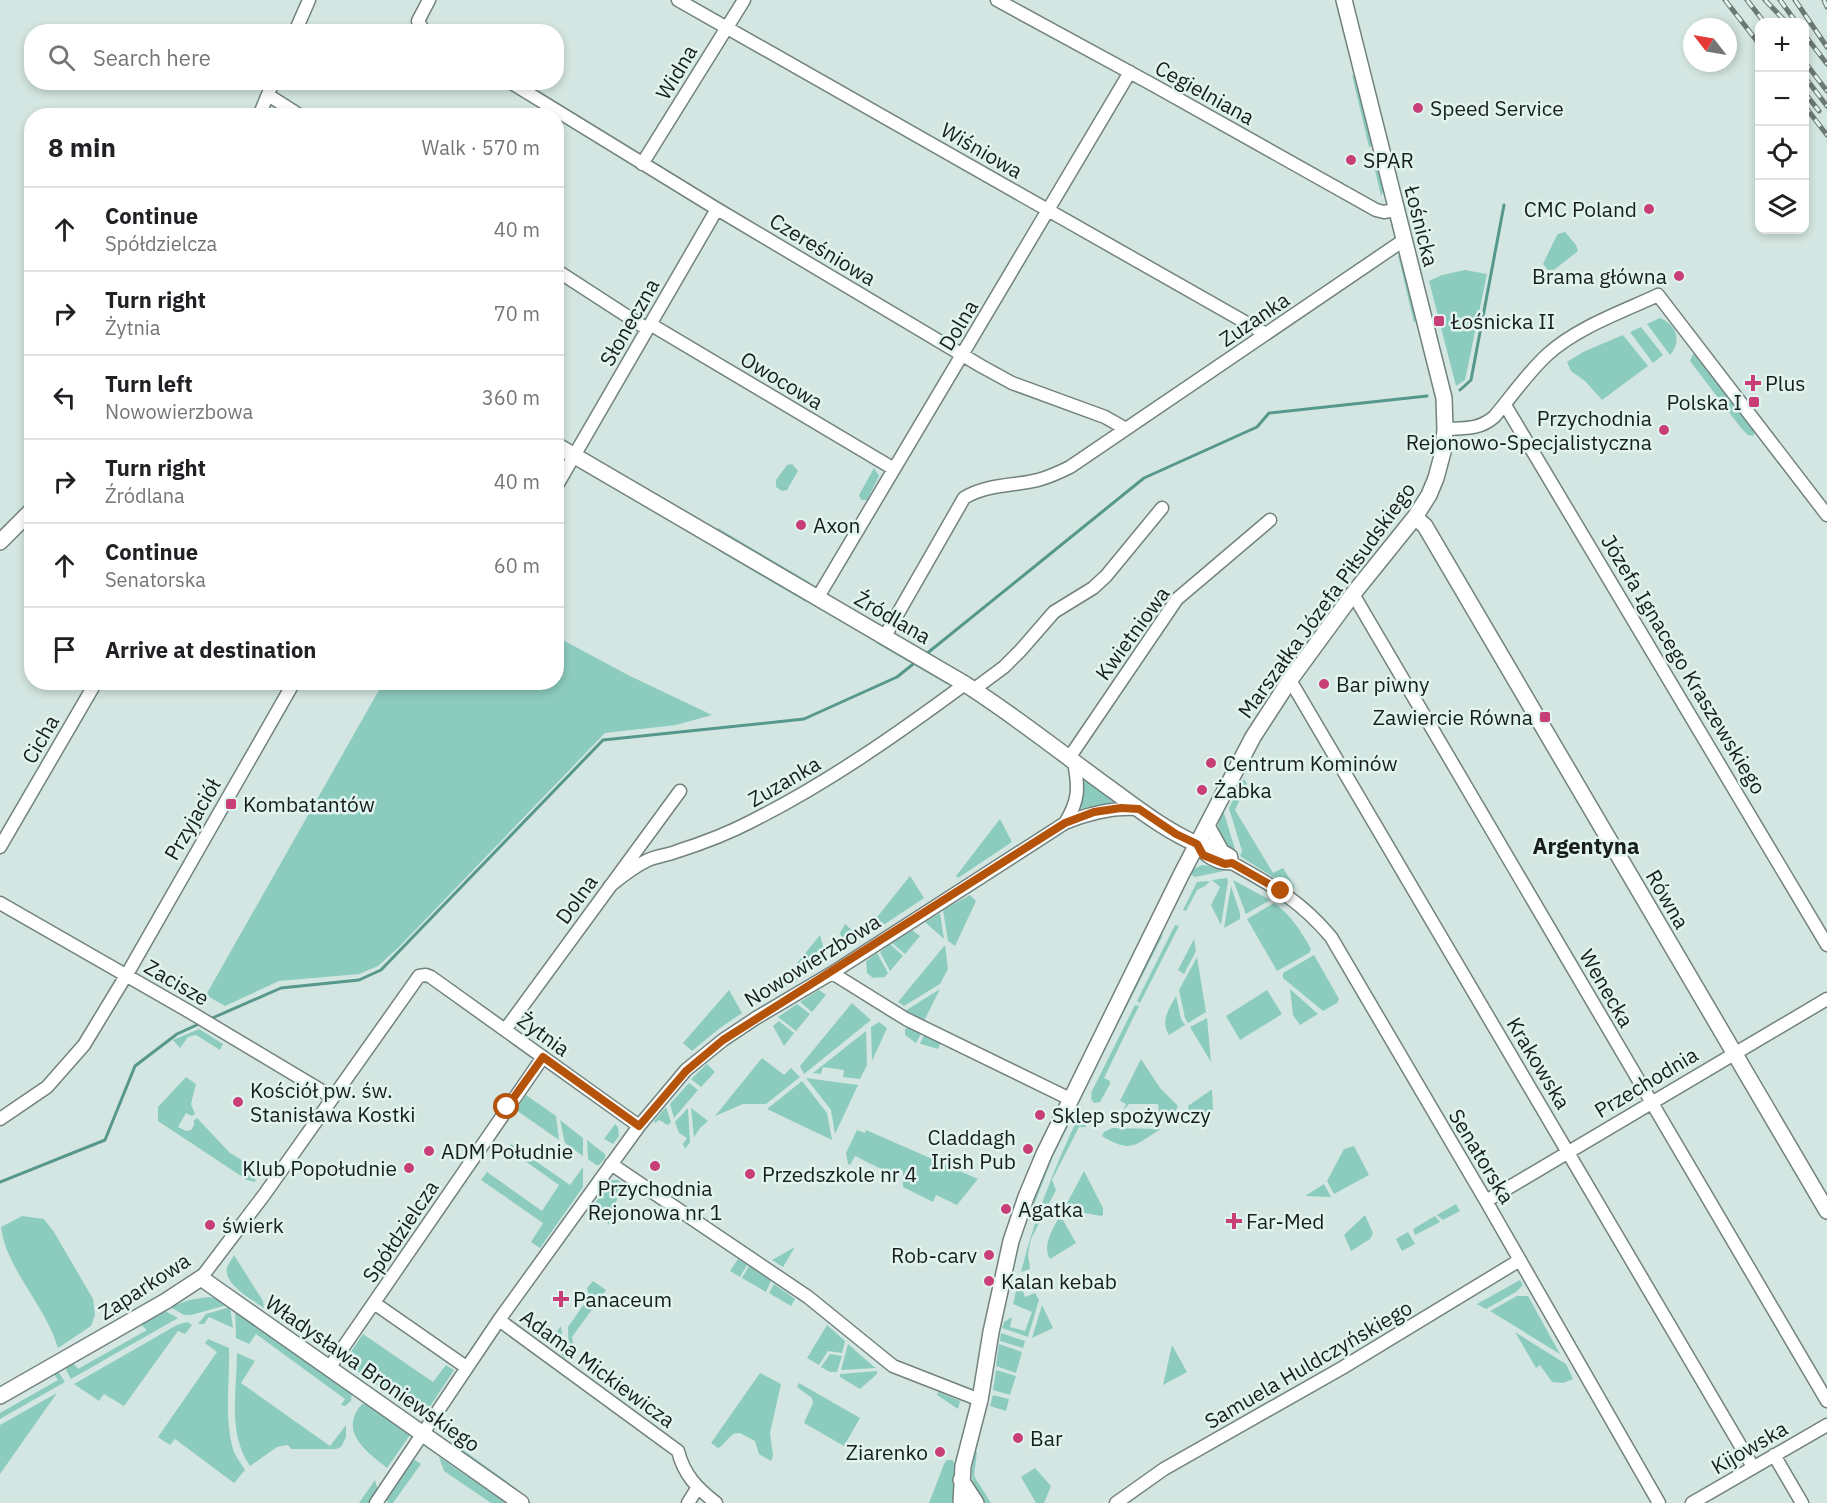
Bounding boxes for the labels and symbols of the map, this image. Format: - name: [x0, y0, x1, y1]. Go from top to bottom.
- north arrow: [1683, 18, 1737, 72]
- street label: Widna: [649, 39, 703, 105]
- street label: Cegielniana: [1150, 53, 1260, 131]
- place label: Speed Service: [1430, 94, 1564, 122]
- marker: Speed Service: [1411, 101, 1425, 115]
- street label: Wiśniowa: [936, 115, 1028, 185]
- place label: SPAR: [1363, 146, 1414, 174]
- marker: SPAR: [1344, 153, 1358, 167]
- street label: Łośnicka: [1398, 182, 1446, 269]
- place label: CMC Poland: [1524, 195, 1637, 223]
- marker: CMC Poland: [1642, 202, 1656, 216]
- street label: Czereśniowa: [765, 206, 881, 292]
- place label: Brama główna: [1532, 262, 1667, 290]
- marker: Brama główna: [1672, 269, 1686, 283]
- street label: Słoneczna: [593, 273, 665, 371]
- street label: Zuzanka: [1213, 285, 1295, 353]
- street label: Dolna: [932, 294, 984, 356]
- place label: Łośnicka II: [1450, 307, 1555, 335]
- marker: Łośnicka II: [1432, 314, 1446, 328]
- street label: Owocowa: [735, 344, 829, 416]
- place label: Plus: [1765, 369, 1806, 397]
- marker: Plus: [1746, 376, 1760, 390]
- place label: Polska I: [1666, 388, 1742, 416]
- marker: Polska I: [1747, 395, 1761, 409]
- place label: Przychodnia Rejonowo-Specjalistyczna: [1406, 404, 1652, 456]
- marker: Przychodnia Rejonowo-Specjalistyczna: [1657, 423, 1671, 437]
- street label: Marszałka Józefa Piłsudskiego: [1231, 476, 1421, 724]
- place label: Axon: [813, 511, 861, 539]
- marker: Axon: [794, 518, 808, 532]
- street label: Józefa Ignacego Kraszewskiego: [1595, 529, 1773, 799]
- street label: Kwietniowa: [1089, 581, 1175, 685]
- street label: Źródlana: [850, 584, 936, 650]
- place label: Bar piwny: [1336, 670, 1430, 698]
- marker: Bar piwny: [1317, 677, 1331, 691]
- place label: Zawiercie Równa: [1373, 703, 1533, 731]
- street label: Cicha: [15, 709, 65, 769]
- marker: Zawiercie Równa: [1538, 710, 1552, 724]
- street label: Zuzanka: [743, 749, 825, 813]
- place label: Centrum Kominów: [1223, 749, 1398, 777]
- marker: Centrum Kominów: [1204, 756, 1218, 770]
- street label: Przyjaciół: [157, 773, 227, 865]
- place label: Żabka: [1214, 776, 1272, 804]
- marker: Żabka: [1195, 783, 1209, 797]
- place label: Kombatantów: [243, 790, 375, 818]
- marker: Kombatantów: [224, 797, 238, 811]
- district label: Argentyna: [1533, 831, 1639, 860]
- street label: Równa: [1640, 864, 1696, 934]
- street label: Dolna: [549, 869, 603, 929]
- route end: [1267, 877, 1293, 903]
- street label: Nowowierzbowa: [739, 907, 885, 1013]
- street label: Wenecka: [1573, 944, 1641, 1032]
- street label: Zacisze: [140, 952, 214, 1012]
- street label: Żytnia: [512, 1006, 576, 1062]
- street label: Krakowska: [1501, 1012, 1577, 1114]
- street label: Przechodnia: [1589, 1040, 1703, 1124]
- place label: Kościół pw. św. Stanisława Kostki: [250, 1076, 416, 1128]
- route start: [493, 1093, 519, 1119]
- marker: Kościół pw. św. Stanisława Kostki: [231, 1095, 245, 1109]
- place label: Sklep spożywczy: [1052, 1101, 1211, 1129]
- street label: Senatorska: [1443, 1103, 1521, 1209]
- marker: Sklep spożywczy: [1033, 1108, 1047, 1122]
- place label: Claddagh Irish Pub: [927, 1123, 1016, 1175]
- place label: ADM Południe: [441, 1137, 573, 1165]
- marker: Claddagh Irish Pub: [1021, 1142, 1035, 1156]
- marker: ADM Południe: [422, 1144, 436, 1158]
- place label: Klub Popołudnie: [242, 1154, 397, 1182]
- marker: Przychodnia Rejonowa nr 1: [648, 1159, 662, 1173]
- place label: Przedszkole nr 4: [762, 1160, 917, 1188]
- marker: Klub Popołudnie: [402, 1161, 416, 1175]
- marker: Przedszkole nr 4: [743, 1167, 757, 1181]
- street label: Spółdzielcza: [355, 1174, 445, 1288]
- place label: Przychodnia Rejonowa nr 1: [588, 1174, 722, 1226]
- place label: Agatka: [1018, 1195, 1083, 1223]
- marker: Agatka: [999, 1202, 1013, 1216]
- place label: Far-Med: [1246, 1207, 1325, 1235]
- place label: świerk: [222, 1211, 284, 1239]
- marker: Far-Med: [1227, 1214, 1241, 1228]
- marker: świerk: [203, 1218, 217, 1232]
- place label: Rob-carv: [891, 1241, 977, 1269]
- street label: Zaparkowa: [93, 1246, 195, 1326]
- marker: Rob-carv: [982, 1248, 996, 1262]
- place label: Kalan kebab: [1001, 1267, 1117, 1295]
- marker: Kalan kebab: [982, 1274, 996, 1288]
- place label: Panaceum: [573, 1285, 672, 1313]
- street label: Władysława Broniewskiego: [260, 1288, 486, 1458]
- marker: Panaceum: [554, 1292, 568, 1306]
- street label: Samuela Huldczyńskiego: [1199, 1293, 1417, 1435]
- street label: Adama Mickiewicza: [515, 1302, 681, 1434]
- street label: Kijowska: [1706, 1414, 1792, 1480]
- place label: Bar: [1030, 1424, 1063, 1452]
- marker: Bar: [1011, 1431, 1025, 1445]
- place label: Ziarenko: [846, 1438, 928, 1466]
- marker: Ziarenko: [933, 1445, 947, 1459]

